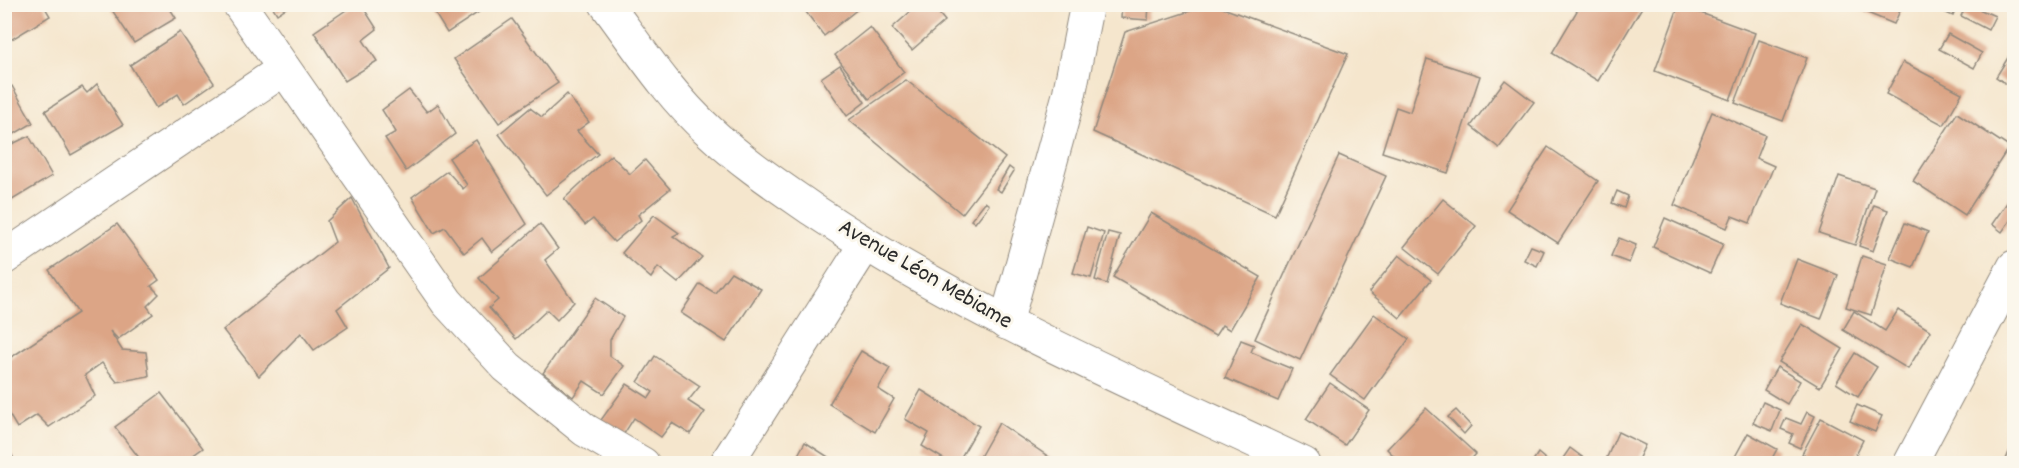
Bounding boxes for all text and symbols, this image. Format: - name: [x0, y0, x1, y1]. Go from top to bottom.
- street label: Avenue Léon Mebiame: [832, 211, 1018, 339]

